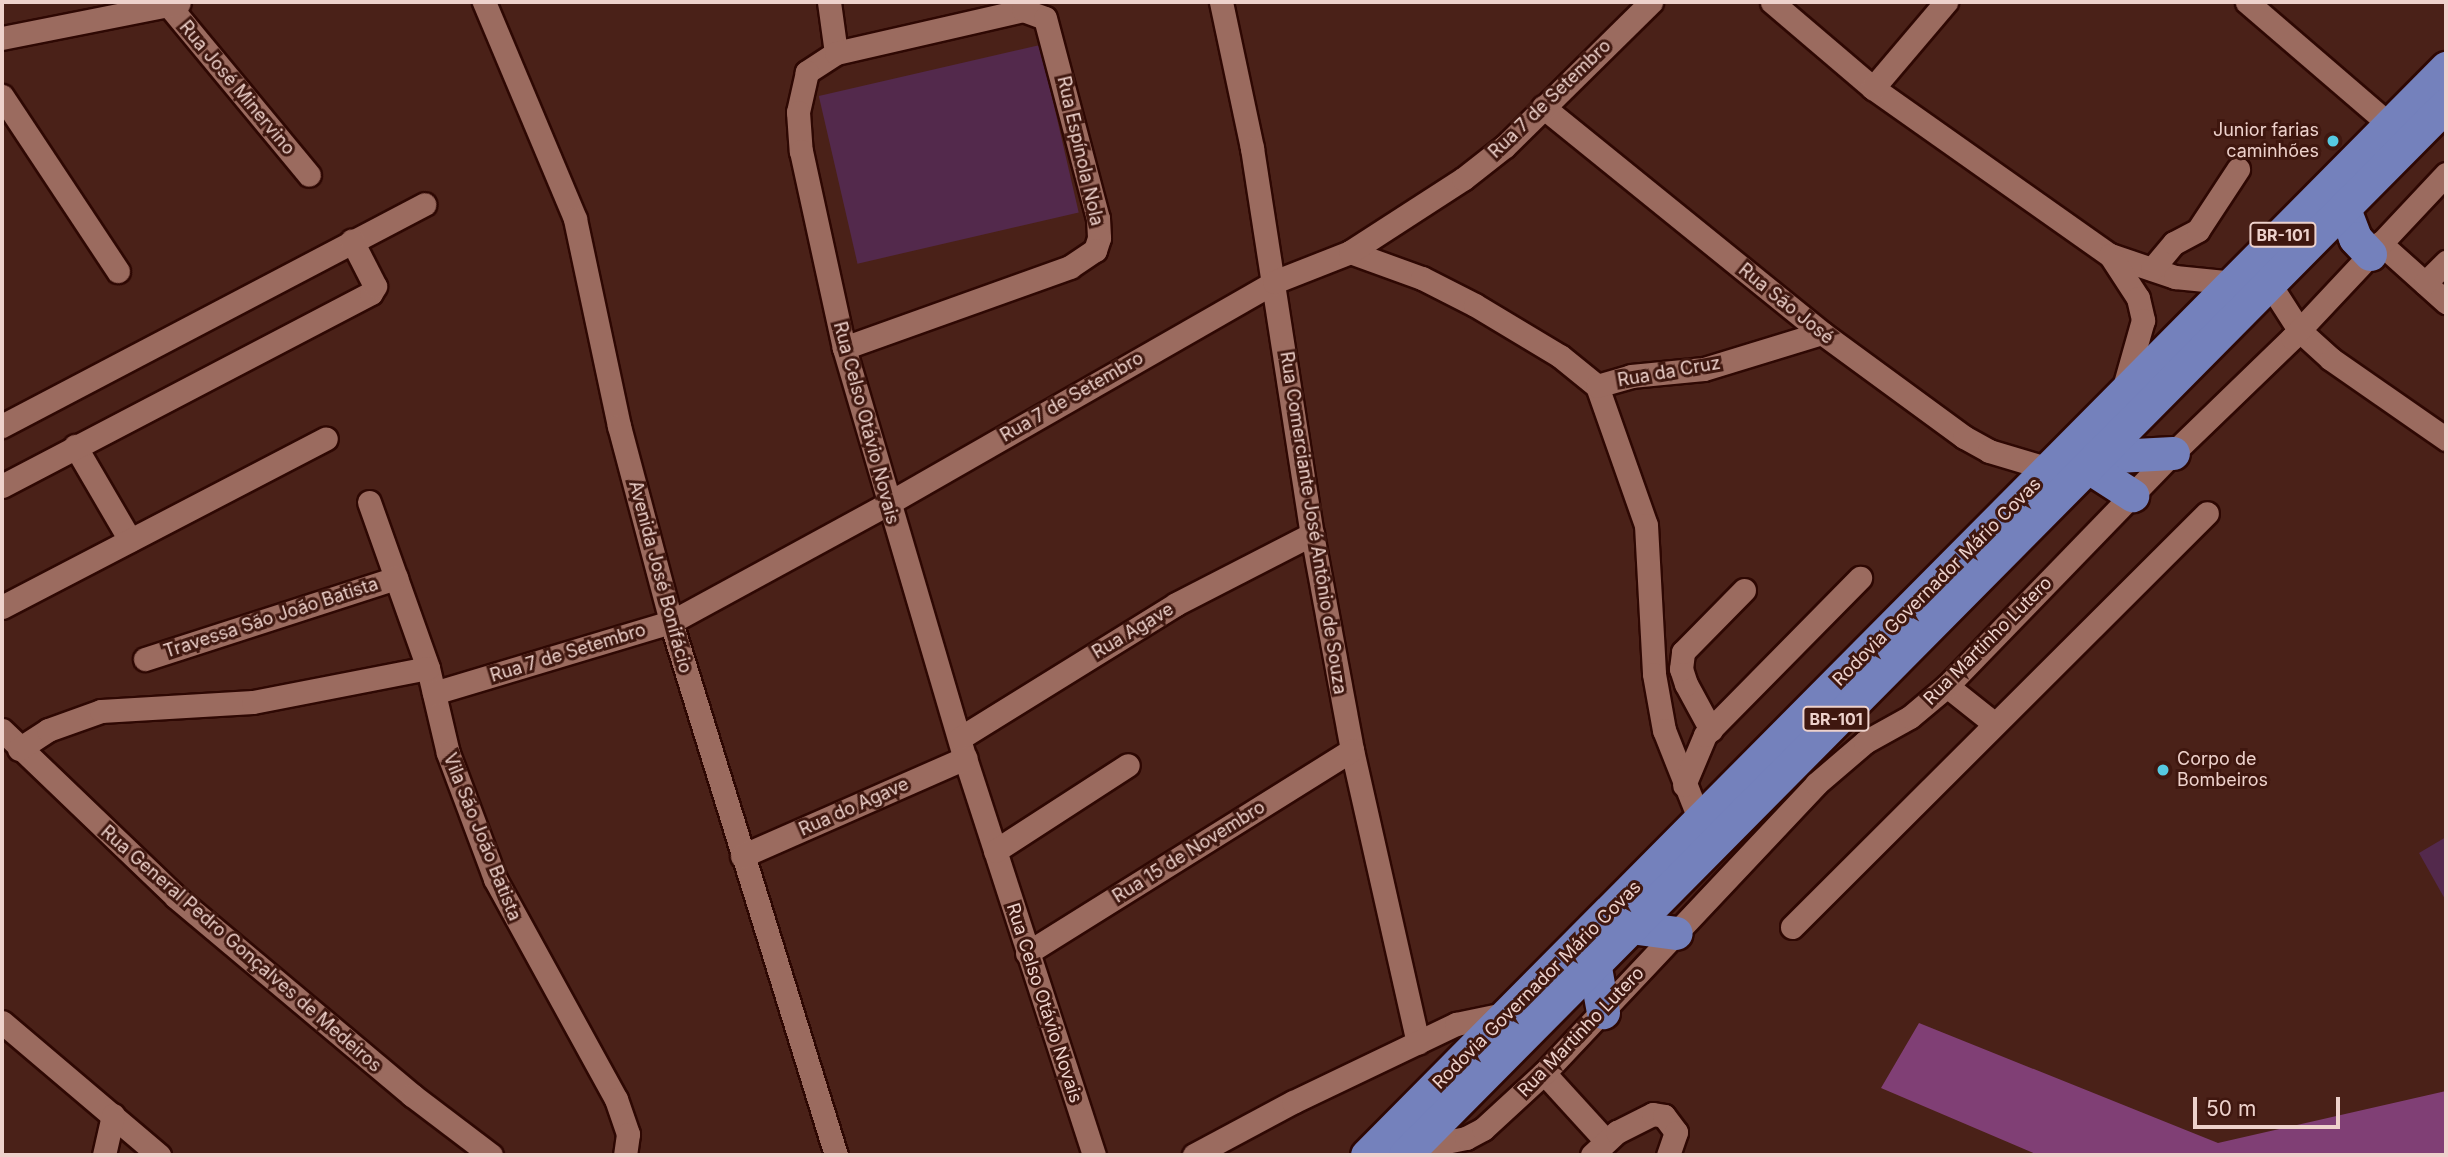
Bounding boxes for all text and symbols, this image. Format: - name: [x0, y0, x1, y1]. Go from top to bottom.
- street label: Rua José Minervino: [175, 17, 299, 159]
- street label: Rua 7 de Setembro: [1484, 35, 1616, 163]
- street label: Rua Espínola Nola: [1052, 74, 1108, 228]
- place label: Junior farias caminhões: [2213, 120, 2319, 162]
- marker: Junior farias caminhões: [2325, 133, 2341, 149]
- road number: BR-101: [2248, 222, 2318, 247]
- street label: Rua São José: [1734, 259, 1838, 349]
- street label: Rua Celso Otávio Novais: [829, 319, 903, 527]
- street label: Rua 7 de Setembro: [997, 347, 1147, 447]
- street label: Rua Comerciante José Antônio de Souza: [1275, 350, 1351, 696]
- street label: Rua da Cruz: [1616, 352, 1722, 392]
- street label: Rodovia Governador Mário Covas: [1828, 473, 2046, 691]
- street label: Avenida José Bonifácio: [624, 478, 696, 676]
- street label: Rua Martinho Lutero: [1919, 572, 2057, 710]
- street label: Travessa São João Batista: [161, 573, 381, 663]
- street label: Rua Agave: [1088, 598, 1178, 664]
- street label: Rua 7 de Setembro: [488, 619, 648, 687]
- road number: BR-101: [1801, 706, 1871, 732]
- place label: Corpo de Bombeiros: [2177, 749, 2268, 792]
- street label: Vila São João Batista: [439, 750, 525, 924]
- marker: Corpo de Bombeiros: [2155, 762, 2171, 778]
- street label: Rua do Agave: [796, 773, 912, 841]
- street label: Rua 15 de Novembro: [1109, 796, 1269, 908]
- street label: Rua General Pedro Gonçalves de Medeiros: [96, 821, 386, 1077]
- street label: Rodovia Governador Mário Covas: [1428, 876, 1646, 1094]
- street label: Rua Celso Otávio Novais: [1001, 900, 1087, 1106]
- street label: Rua Martinho Lutero: [1513, 962, 1649, 1102]
- scale bar: [2196, 1084, 2343, 1128]
- text: 50 m: [2206, 1096, 2256, 1121]

